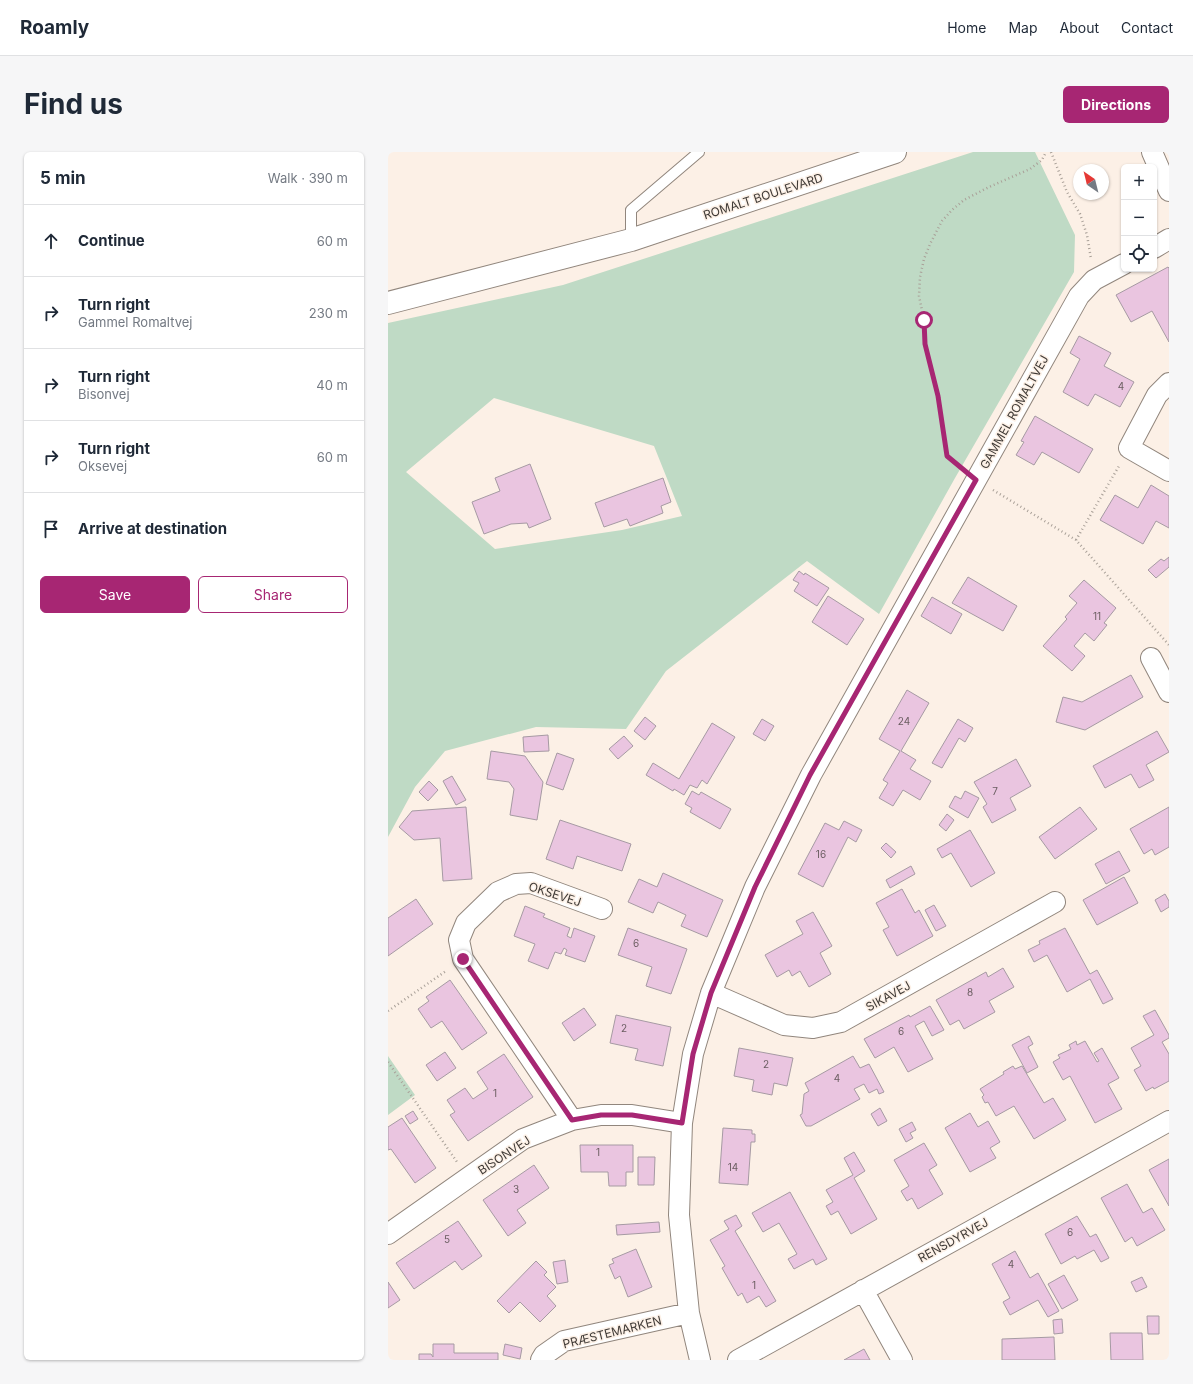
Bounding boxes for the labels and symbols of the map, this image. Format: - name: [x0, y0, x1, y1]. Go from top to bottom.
- north arrow: [1073, 164, 1109, 200]
- street label: ROMALT BOULEVARD: [701, 170, 825, 222]
- route start: [915, 311, 933, 329]
- street label: GAMMEL ROMALTVEJ: [976, 352, 1052, 472]
- house number: 4: [1118, 380, 1124, 392]
- house number: 11: [1093, 610, 1101, 622]
- house number: 24: [898, 715, 910, 727]
- house number: 7: [992, 785, 998, 797]
- house number: 16: [816, 848, 826, 860]
- street label: OKSEVEJ: [527, 878, 583, 910]
- house number: 6: [633, 937, 639, 949]
- route end: [454, 950, 472, 968]
- street label: SIKAVEJ: [863, 978, 913, 1014]
- house number: 8: [967, 986, 973, 998]
- house number: 2: [621, 1022, 627, 1034]
- house number: 6: [898, 1025, 904, 1037]
- house number: 2: [763, 1058, 769, 1070]
- house number: 4: [834, 1072, 840, 1084]
- house number: 1: [493, 1087, 497, 1099]
- street label: BISONVEJ: [475, 1133, 533, 1177]
- house number: 1: [596, 1146, 600, 1158]
- house number: 14: [728, 1161, 738, 1173]
- house number: 3: [513, 1183, 519, 1195]
- street label: RENSDYRVEJ: [915, 1215, 991, 1265]
- house number: 6: [1067, 1226, 1073, 1238]
- house number: 5: [444, 1233, 450, 1245]
- house number: 4: [1008, 1258, 1014, 1270]
- house number: 1: [752, 1279, 756, 1291]
- street label: PRÆSTEMARKEN: [561, 1312, 663, 1352]

